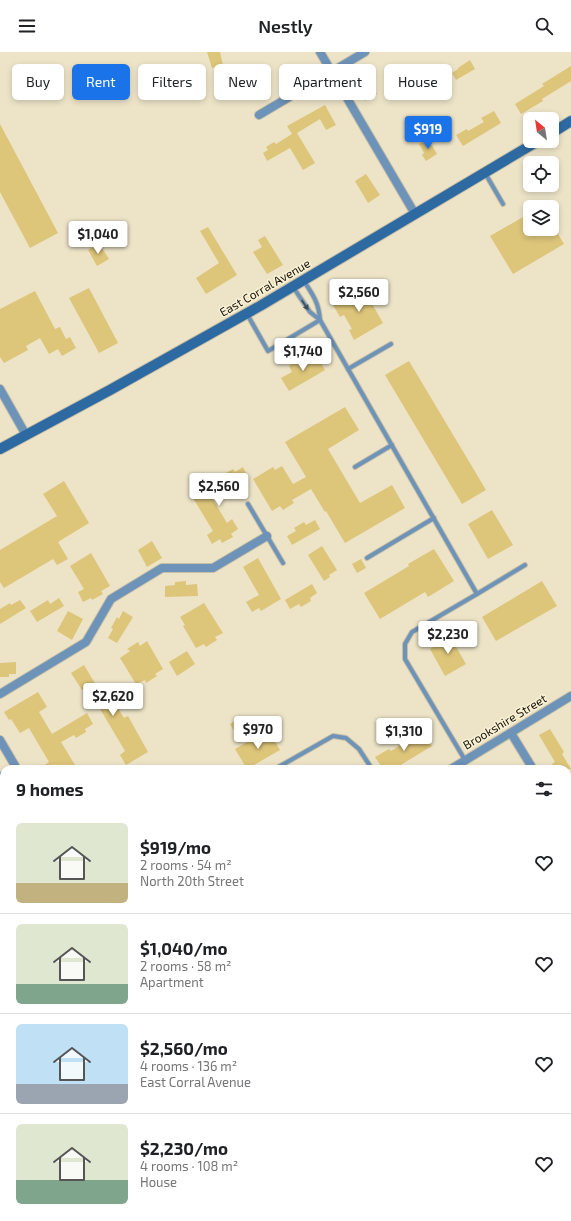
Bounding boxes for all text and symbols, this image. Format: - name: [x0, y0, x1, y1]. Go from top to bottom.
- icon: menu: [16, 15, 38, 37]
- text: Nestly: [258, 15, 313, 37]
- icon: search: [533, 15, 555, 37]
- chip: Buy: [12, 64, 64, 100]
- chip: Rent: [72, 64, 130, 100]
- chip: Filters: [138, 64, 206, 100]
- chip: New: [214, 64, 271, 100]
- chip: Apartment: [279, 64, 376, 100]
- chip: House: [384, 64, 452, 100]
- north arrow: [523, 112, 559, 148]
- map controls: [523, 112, 559, 236]
- pin: $919: [404, 116, 452, 150]
- text: $919: [414, 121, 442, 137]
- button: locate: [523, 156, 559, 192]
- button: layers: [523, 200, 559, 236]
- pin: $1,040: [65, 221, 131, 255]
- text: $1,040: [78, 226, 119, 242]
- street label: East Corral Avenue: [217, 255, 312, 319]
- pin: $2,560: [326, 279, 392, 313]
- text: $2,560: [338, 284, 380, 300]
- one-way arrow: [301, 300, 309, 310]
- pin: $1,740: [270, 338, 336, 372]
- text: $1,740: [283, 343, 323, 359]
- pin: $2,560: [186, 473, 252, 507]
- text: $2,560: [198, 478, 240, 494]
- pin: $2,230: [415, 621, 481, 655]
- text: $2,230: [427, 626, 469, 642]
- pin: $2,620: [80, 683, 146, 717]
- text: $2,620: [92, 688, 134, 704]
- street label: Brookshire Street: [460, 690, 549, 752]
- pin: $970: [234, 716, 282, 750]
- pin: $1,310: [371, 718, 437, 752]
- text: $970: [243, 721, 273, 737]
- text: $1,310: [385, 723, 423, 739]
- icon: filters: [533, 778, 555, 800]
- text: 9 homes: [16, 779, 84, 799]
- text: $919/mo: [140, 837, 211, 857]
- icon: home: [48, 839, 96, 887]
- icon: heart: [533, 852, 555, 874]
- text: 2 rooms · 54 m²: [140, 857, 232, 873]
- text: North 20th Street: [140, 873, 244, 889]
- text: $1,040/mo: [140, 938, 227, 958]
- icon: home: [48, 940, 96, 988]
- icon: heart: [533, 953, 555, 975]
- text: 2 rooms · 58 m²: [140, 958, 231, 974]
- text: Apartment: [140, 974, 204, 990]
- text: $2,560/mo: [140, 1038, 228, 1058]
- icon: home: [48, 1040, 96, 1088]
- icon: heart: [533, 1053, 555, 1075]
- text: 4 rooms · 136 m²: [140, 1058, 237, 1074]
- text: East Corral Avenue: [140, 1074, 251, 1090]
- text: $2,230/mo: [140, 1138, 228, 1158]
- icon: home: [48, 1140, 96, 1188]
- icon: heart: [533, 1153, 555, 1175]
- text: 4 rooms · 108 m²: [140, 1158, 238, 1174]
- text: House: [140, 1174, 177, 1190]

